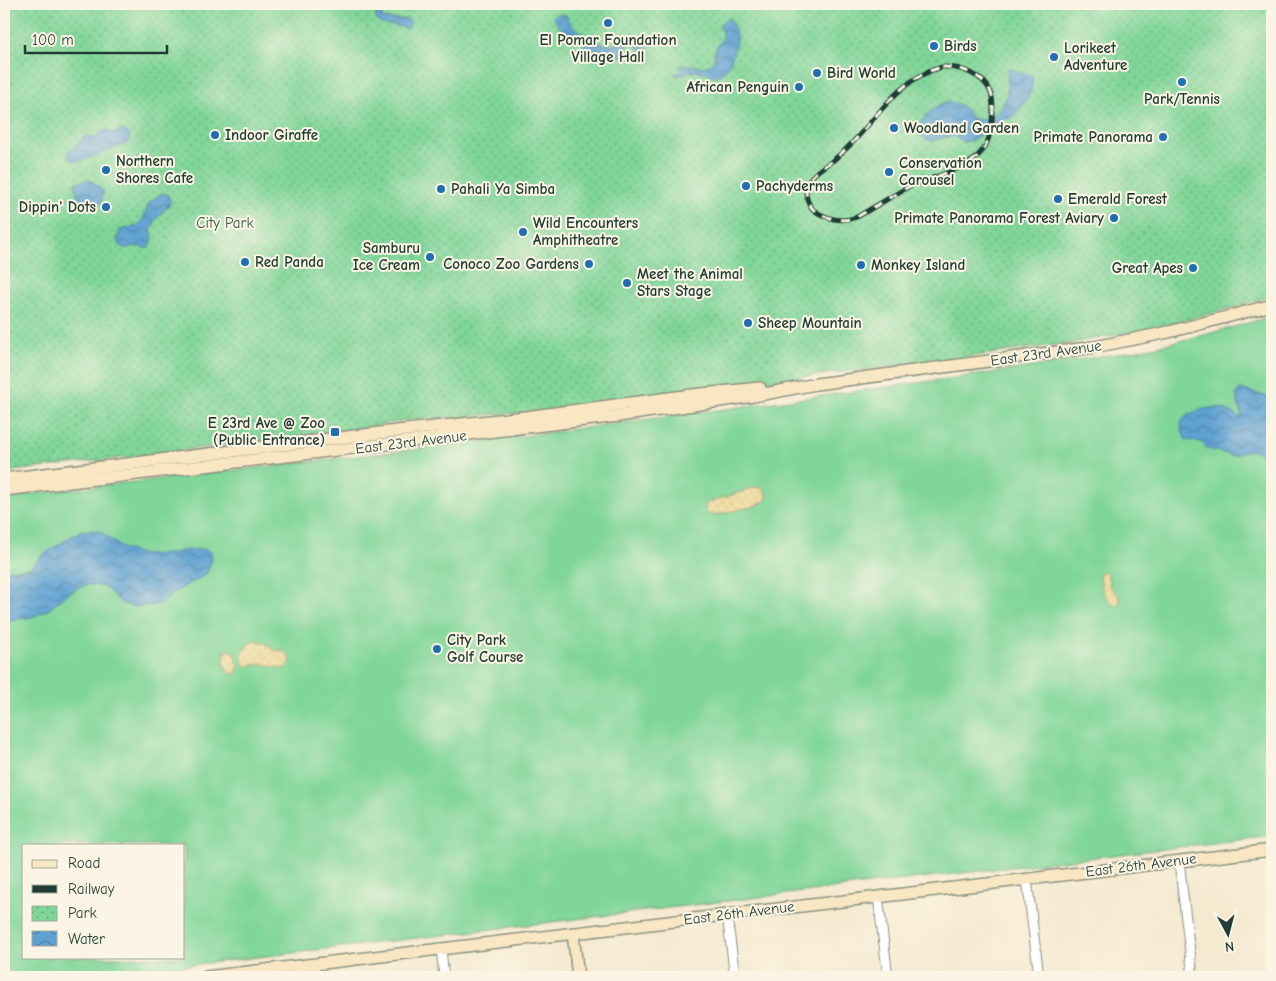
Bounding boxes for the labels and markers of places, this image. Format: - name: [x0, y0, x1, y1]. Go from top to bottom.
- marker: El Pomar Foundation Village Hall: [602, 17, 614, 29]
- place label: El Pomar Foundation Village Hall: [539, 31, 677, 66]
- place label: Birds: [944, 37, 977, 55]
- place label: Lorikeet Adventure: [1064, 39, 1127, 74]
- marker: Birds: [928, 40, 940, 52]
- marker: Lorikeet Adventure: [1048, 51, 1060, 63]
- place label: Bird World: [827, 64, 896, 82]
- marker: Bird World: [811, 67, 823, 79]
- marker: Park/Tennis: [1176, 76, 1188, 88]
- place label: African Penguin: [686, 78, 789, 96]
- marker: African Penguin: [793, 81, 805, 93]
- place label: Park/Tennis: [1144, 90, 1220, 108]
- place label: Woodland Garden: [904, 119, 1019, 137]
- marker: Woodland Garden: [888, 122, 900, 134]
- place label: Indoor Giraffe: [225, 126, 318, 144]
- place label: Primate Panorama: [1034, 128, 1153, 146]
- marker: Indoor Giraffe: [209, 129, 221, 141]
- marker: Primate Panorama: [1157, 131, 1169, 143]
- place label: Northern Shores Cafe: [116, 152, 193, 187]
- place label: Conservation Carousel: [899, 154, 982, 189]
- marker: Northern Shores Cafe: [100, 164, 112, 176]
- marker: Conservation Carousel: [883, 166, 895, 178]
- place label: Pachyderms: [756, 177, 833, 195]
- place label: Pahali Ya Simba: [451, 180, 555, 198]
- marker: Pachyderms: [740, 180, 752, 192]
- marker: Pahali Ya Simba: [435, 183, 447, 195]
- place label: Emerald Forest: [1068, 190, 1168, 208]
- marker: Emerald Forest: [1052, 193, 1064, 205]
- place label: Dippin' Dots: [19, 198, 96, 216]
- marker: Dippin' Dots: [100, 201, 112, 213]
- place label: Primate Panorama Forest Aviary: [894, 209, 1104, 227]
- marker: Primate Panorama Forest Aviary: [1108, 212, 1120, 224]
- place label: Wild Encounters Amphitheatre: [533, 214, 638, 249]
- marker: Wild Encounters Amphitheatre: [517, 226, 529, 238]
- place label: Samburu Ice Cream: [353, 239, 420, 274]
- marker: Samburu Ice Cream: [424, 251, 436, 263]
- place label: Red Panda: [255, 253, 324, 271]
- place label: Conoco Zoo Gardens: [443, 255, 579, 273]
- marker: Red Panda: [239, 256, 251, 268]
- place label: Monkey Island: [871, 256, 965, 274]
- marker: Conoco Zoo Gardens: [583, 258, 595, 270]
- marker: Monkey Island: [855, 259, 867, 271]
- place label: Great Apes: [1112, 259, 1183, 277]
- marker: Great Apes: [1187, 262, 1199, 274]
- place label: Meet the Animal Stars Stage: [637, 265, 743, 300]
- marker: Meet the Animal Stars Stage: [621, 277, 633, 289]
- place label: Sheep Mountain: [758, 314, 862, 332]
- marker: Sheep Mountain: [742, 317, 754, 329]
- place label: E 23rd Ave @ Zoo (Public Entrance): [208, 414, 325, 449]
- marker: E 23rd Ave @ Zoo (Public Entrance): [329, 426, 341, 438]
- place label: City Park Golf Course: [447, 631, 523, 666]
- marker: City Park Golf Course: [431, 643, 443, 655]

